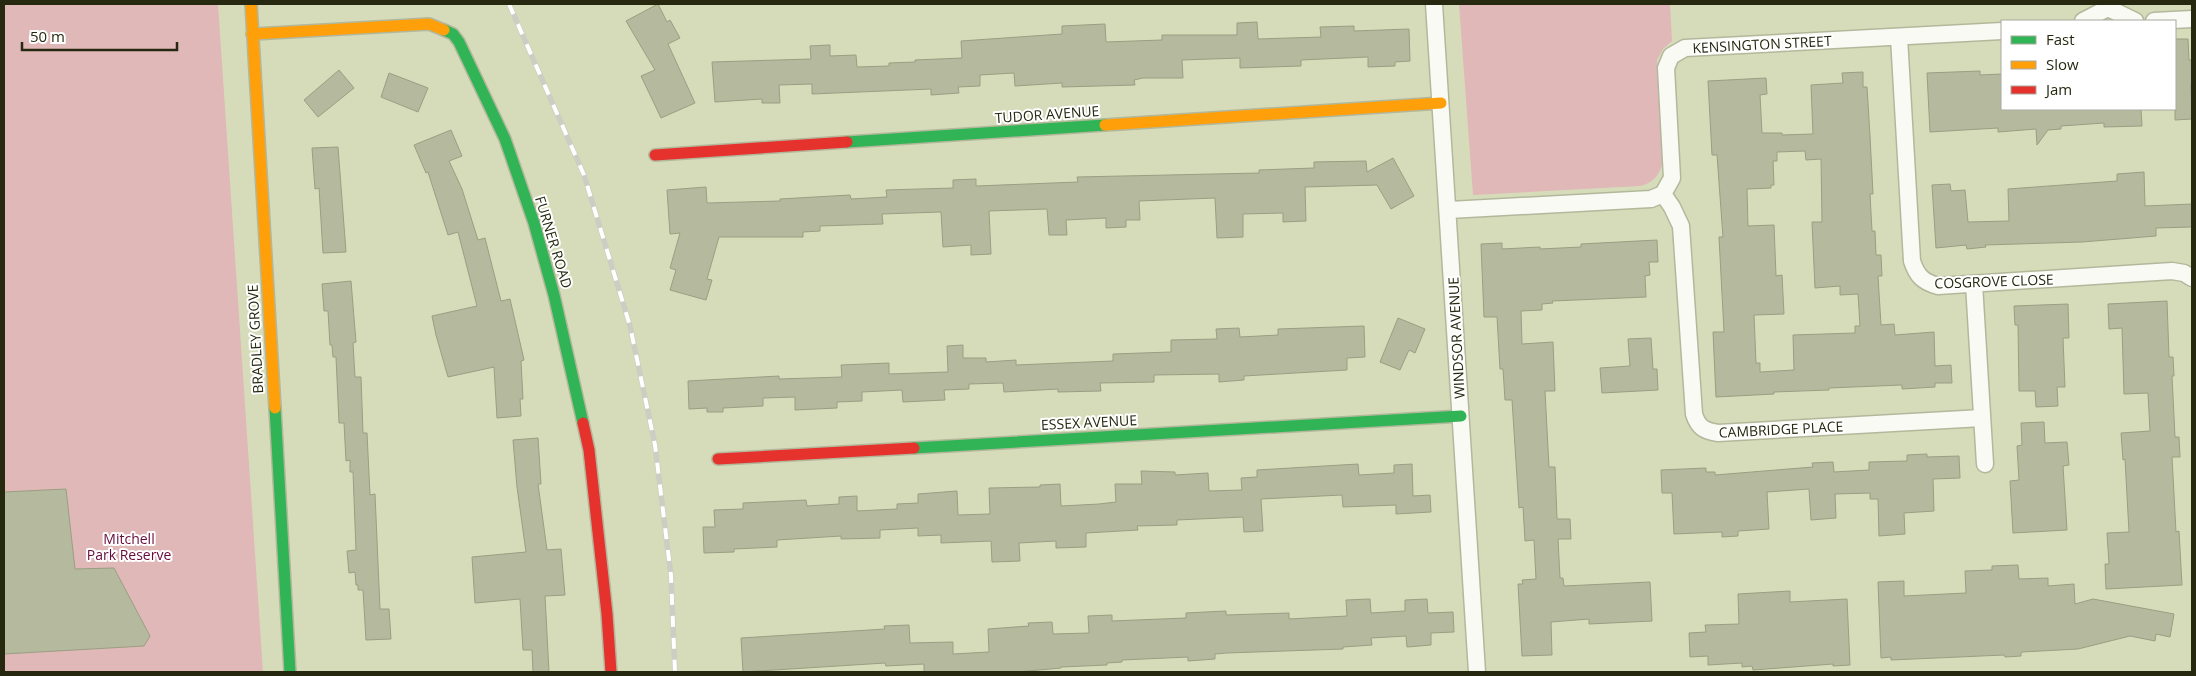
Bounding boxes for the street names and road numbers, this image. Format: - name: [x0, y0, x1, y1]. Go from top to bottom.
- street label: KENSINGTON STREET: [1692, 31, 1832, 57]
- street label: TUDOR AVENUE: [994, 101, 1100, 127]
- street label: FURNER ROAD: [531, 194, 577, 290]
- street label: COSGROVE CLOSE: [1934, 269, 2054, 293]
- street label: WINDSOR AVENUE: [1443, 277, 1469, 399]
- street label: BRADLEY GROVE: [243, 284, 267, 394]
- street label: ESSEX AVENUE: [1040, 410, 1138, 434]
- street label: CAMBRIDGE PLACE: [1718, 416, 1844, 442]

